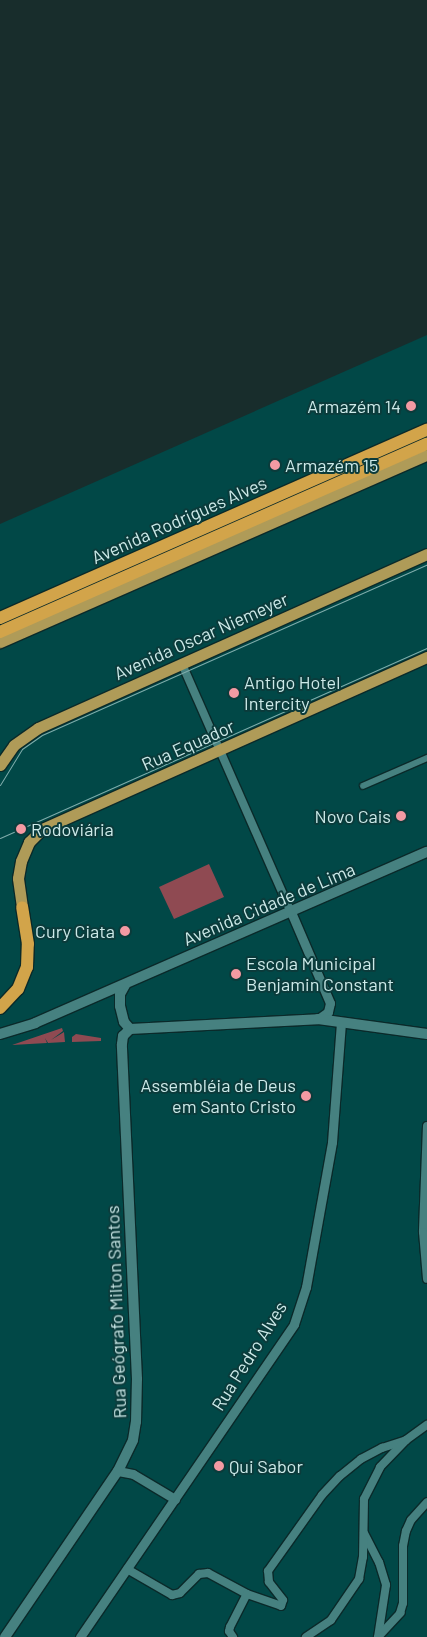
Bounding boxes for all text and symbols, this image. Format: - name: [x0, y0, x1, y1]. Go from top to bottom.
- place label: Armazém 14: [307, 395, 401, 417]
- marker: Armazém 14: [405, 400, 417, 412]
- place label: Armazém 15: [285, 454, 378, 476]
- marker: Armazém 15: [269, 459, 281, 471]
- street label: Avenida Rodrigues Alves: [88, 472, 270, 568]
- street label: Avenida Oscar Niemeyer: [111, 588, 291, 684]
- place label: Antigo Hotel Intercity: [244, 672, 340, 714]
- marker: Antigo Hotel Intercity: [228, 687, 240, 699]
- street label: Rua Equador: [138, 715, 238, 775]
- place label: Novo Cais: [314, 805, 391, 827]
- marker: Novo Cais: [395, 810, 407, 822]
- place label: Rodoviária: [31, 818, 114, 840]
- marker: Rodoviária: [15, 823, 27, 835]
- street label: Avenida Cidade de Lima: [180, 858, 358, 950]
- place label: Cury Ciata: [35, 920, 115, 942]
- marker: Cury Ciata: [119, 925, 131, 937]
- place label: Escola Municipal Benjamin Constant: [246, 953, 394, 996]
- marker: Escola Municipal Benjamin Constant: [230, 968, 242, 980]
- place label: Assembléia de Deus em Santo Cristo: [141, 1075, 296, 1118]
- marker: Assembléia de Deus em Santo Cristo: [300, 1090, 312, 1102]
- street label: Rua Geógrafo Milton Santos: [101, 1205, 131, 1419]
- street label: Rua Pedro Alves: [207, 1297, 291, 1415]
- place label: Qui Sabor: [229, 1455, 303, 1477]
- marker: Qui Sabor: [213, 1460, 225, 1472]

